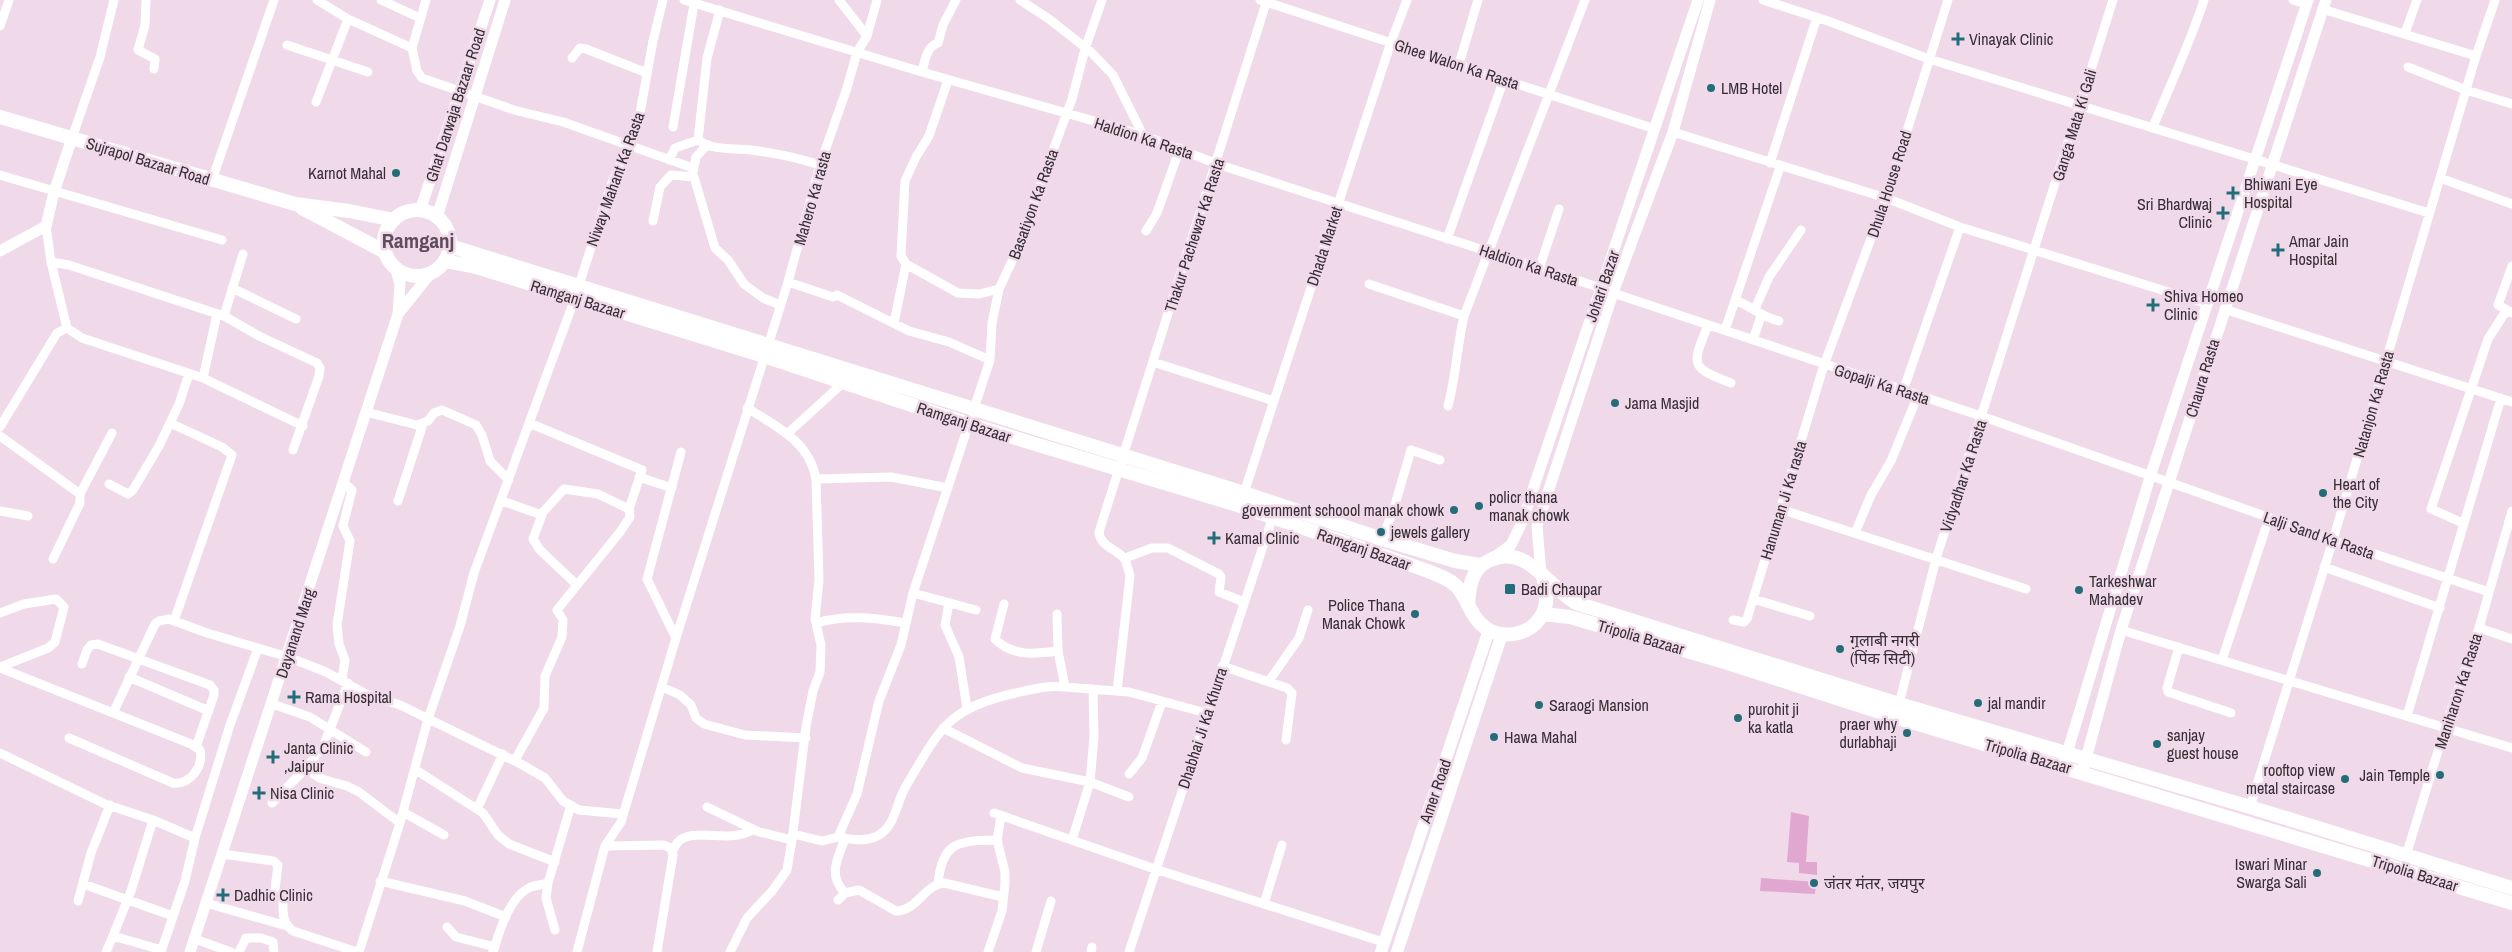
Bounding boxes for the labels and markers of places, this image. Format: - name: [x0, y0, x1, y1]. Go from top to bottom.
- place label: Vinayak Clinic: [1969, 28, 2054, 50]
- marker: Vinayak Clinic: [1951, 32, 1965, 46]
- place label: LMB Hotel: [1721, 77, 1782, 99]
- marker: LMB Hotel: [1705, 82, 1717, 94]
- place label: Karnot Mahal: [308, 162, 386, 184]
- marker: Karnot Mahal: [390, 167, 402, 179]
- place label: Bhiwani Eye Hospital: [2244, 173, 2318, 213]
- marker: Bhiwani Eye Hospital: [2226, 186, 2240, 200]
- place label: Sri Bhardwaj Clinic: [2137, 193, 2212, 233]
- marker: Sri Bhardwaj Clinic: [2216, 206, 2230, 220]
- place label: Amar Jain Hospital: [2288, 230, 2349, 270]
- marker: Amar Jain Hospital: [2271, 243, 2285, 257]
- place label: Shiva Homeo Clinic: [2164, 285, 2244, 325]
- marker: Shiva Homeo Clinic: [2146, 298, 2160, 312]
- place label: Jama Masjid: [1625, 392, 1699, 414]
- marker: Jama Masjid: [1609, 397, 1621, 409]
- place label: Heart of the City: [2333, 473, 2380, 513]
- place label: policr thana manak chowk: [1489, 486, 1570, 526]
- marker: Heart of the City: [2317, 487, 2329, 499]
- place label: government schoool manak chowk: [1242, 499, 1444, 521]
- marker: policr thana manak chowk: [1473, 500, 1485, 512]
- marker: government schoool manak chowk: [1448, 504, 1460, 516]
- place label: jewels gallery: [1390, 521, 1470, 543]
- marker: jewels gallery: [1375, 526, 1387, 538]
- place label: Kamal Clinic: [1225, 527, 1300, 549]
- marker: Kamal Clinic: [1207, 531, 1221, 545]
- place label: Tarkeshwar Mahadev: [2089, 570, 2157, 610]
- place label: Badi Chaupar: [1521, 578, 1603, 600]
- marker: Badi Chaupar: [1503, 582, 1517, 596]
- marker: Tarkeshwar Mahadev: [2073, 584, 2085, 596]
- place label: Police Thana Manak Chowk: [1322, 594, 1406, 634]
- marker: Police Thana Manak Chowk: [1409, 608, 1421, 620]
- place label: गुलाबी नगरी (पिंक सिटी): [1850, 629, 1920, 669]
- marker: गुलाबी नगरी (पिंक सिटी): [1834, 643, 1846, 655]
- place label: Rama Hospital: [305, 686, 392, 708]
- marker: Rama Hospital: [287, 690, 301, 704]
- place label: jal mandir: [1987, 692, 2046, 714]
- place label: Saraogi Mansion: [1549, 694, 1649, 716]
- marker: jal mandir: [1972, 697, 1984, 709]
- place label: purohit ji ka katla: [1748, 698, 1799, 738]
- marker: Saraogi Mansion: [1533, 699, 1545, 711]
- marker: purohit ji ka katla: [1732, 712, 1744, 724]
- place label: praer why durlabhaji: [1839, 713, 1897, 753]
- place label: sanjay guest house: [2167, 724, 2239, 764]
- place label: Hawa Mahal: [1504, 726, 1577, 748]
- marker: praer why durlabhaji: [1901, 727, 1913, 739]
- marker: Hawa Mahal: [1488, 731, 1500, 743]
- place label: Janta Clinic ,Jaipur: [284, 737, 354, 777]
- marker: sanjay guest house: [2151, 738, 2163, 750]
- marker: Janta Clinic ,Jaipur: [266, 750, 280, 764]
- place label: rooftop view metal staircase: [2246, 759, 2336, 799]
- place label: Jain Temple: [2359, 764, 2430, 786]
- marker: Jain Temple: [2434, 769, 2446, 781]
- marker: rooftop view metal staircase: [2339, 773, 2351, 785]
- place label: Nisa Clinic: [270, 782, 335, 804]
- marker: Nisa Clinic: [252, 786, 266, 800]
- place label: Iswari Minar Swarga Sali: [2235, 853, 2308, 893]
- marker: Iswari Minar Swarga Sali: [2311, 867, 2323, 879]
- place label: जंतर मंतर, जयपुर: [1824, 872, 1925, 894]
- marker: जंतर मंतर, जयपुर: [1808, 877, 1820, 889]
- place label: Dadhic Clinic: [234, 884, 313, 906]
- marker: Dadhic Clinic: [216, 888, 230, 902]

